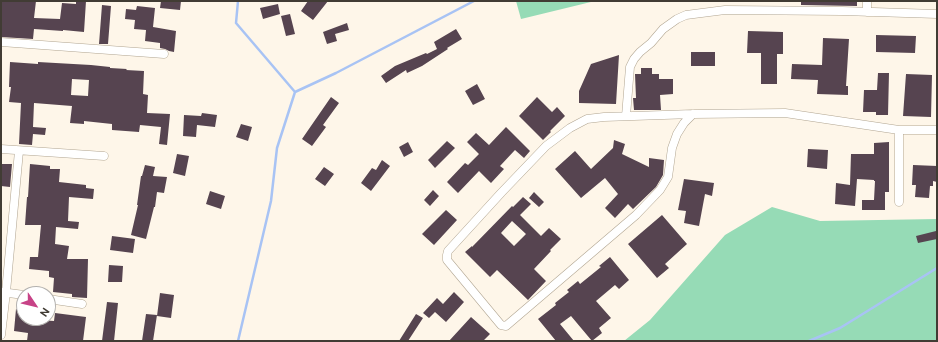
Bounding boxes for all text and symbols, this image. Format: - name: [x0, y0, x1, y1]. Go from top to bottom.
- north arrow: [16, 286, 56, 326]
- text: N: [38, 306, 52, 319]

